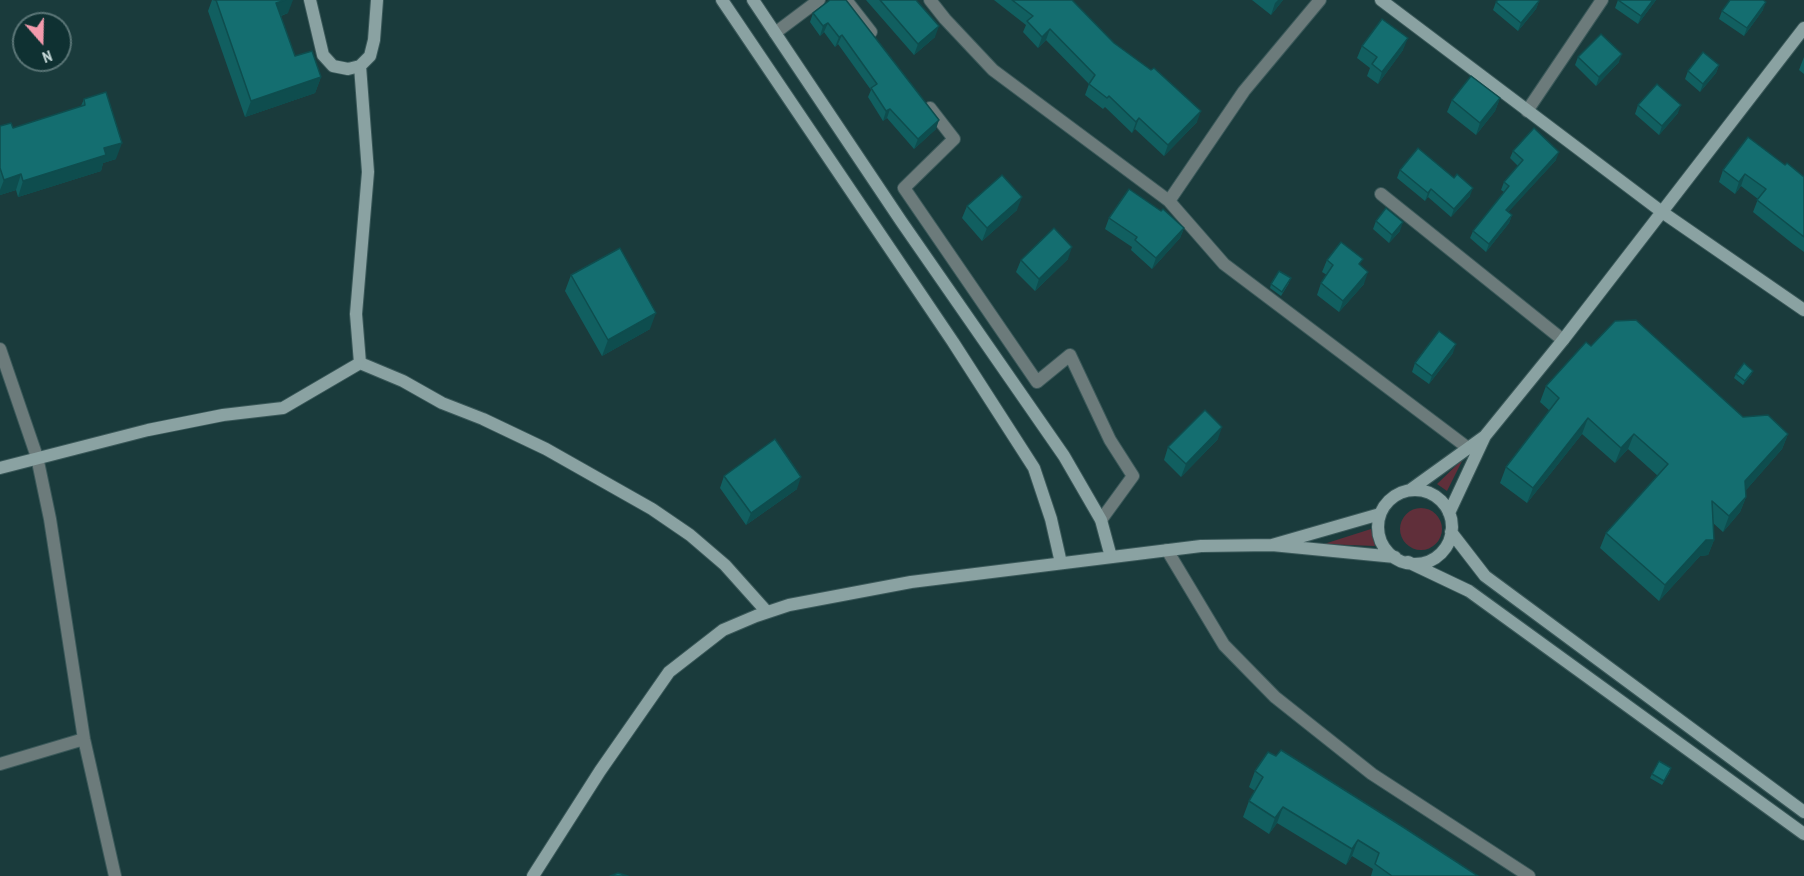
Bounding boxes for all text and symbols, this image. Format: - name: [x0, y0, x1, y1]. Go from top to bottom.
- north arrow: [12, 12, 72, 72]
- text: N: [40, 46, 55, 68]

